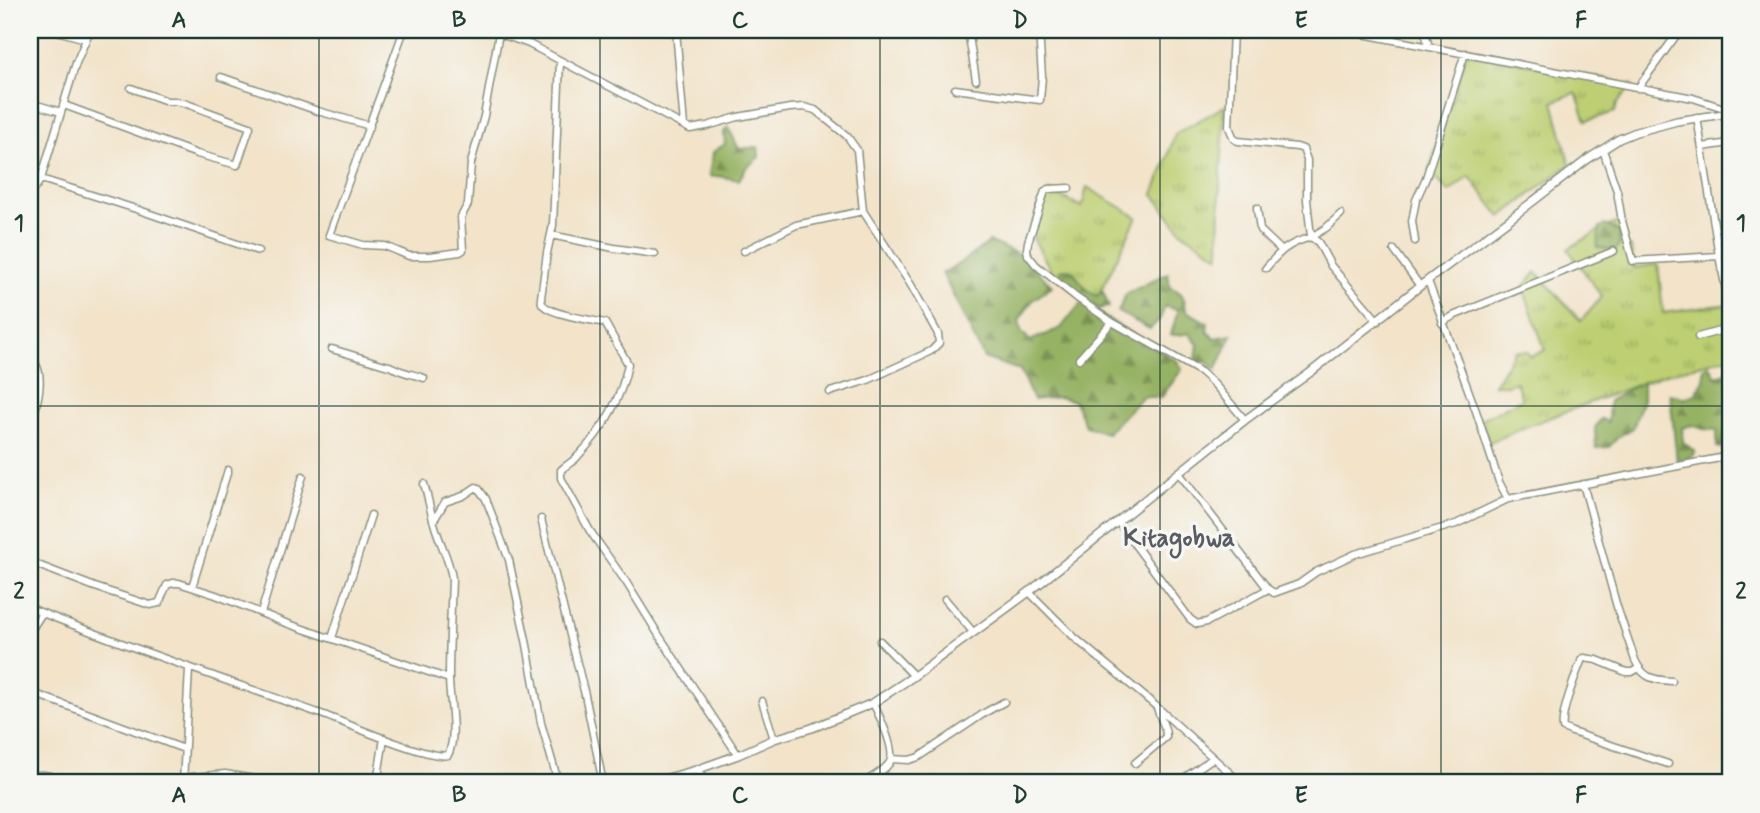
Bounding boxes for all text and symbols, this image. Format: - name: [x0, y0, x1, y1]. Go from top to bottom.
- text: A: [171, 6, 187, 36]
- text: B: [452, 6, 467, 36]
- text: C: [732, 6, 749, 36]
- text: D: [1012, 6, 1028, 36]
- text: E: [1294, 6, 1308, 36]
- text: F: [1575, 6, 1587, 36]
- text: 1: [14, 209, 24, 239]
- text: 1: [1736, 209, 1746, 239]
- district label: Kitagobwa: [1123, 522, 1235, 559]
- text: 2: [13, 577, 25, 607]
- text: 2: [1735, 577, 1747, 607]
- text: A: [171, 781, 187, 811]
- text: B: [452, 781, 467, 811]
- text: C: [732, 781, 749, 811]
- text: D: [1012, 781, 1028, 811]
- text: E: [1294, 781, 1308, 811]
- text: F: [1575, 781, 1587, 811]

